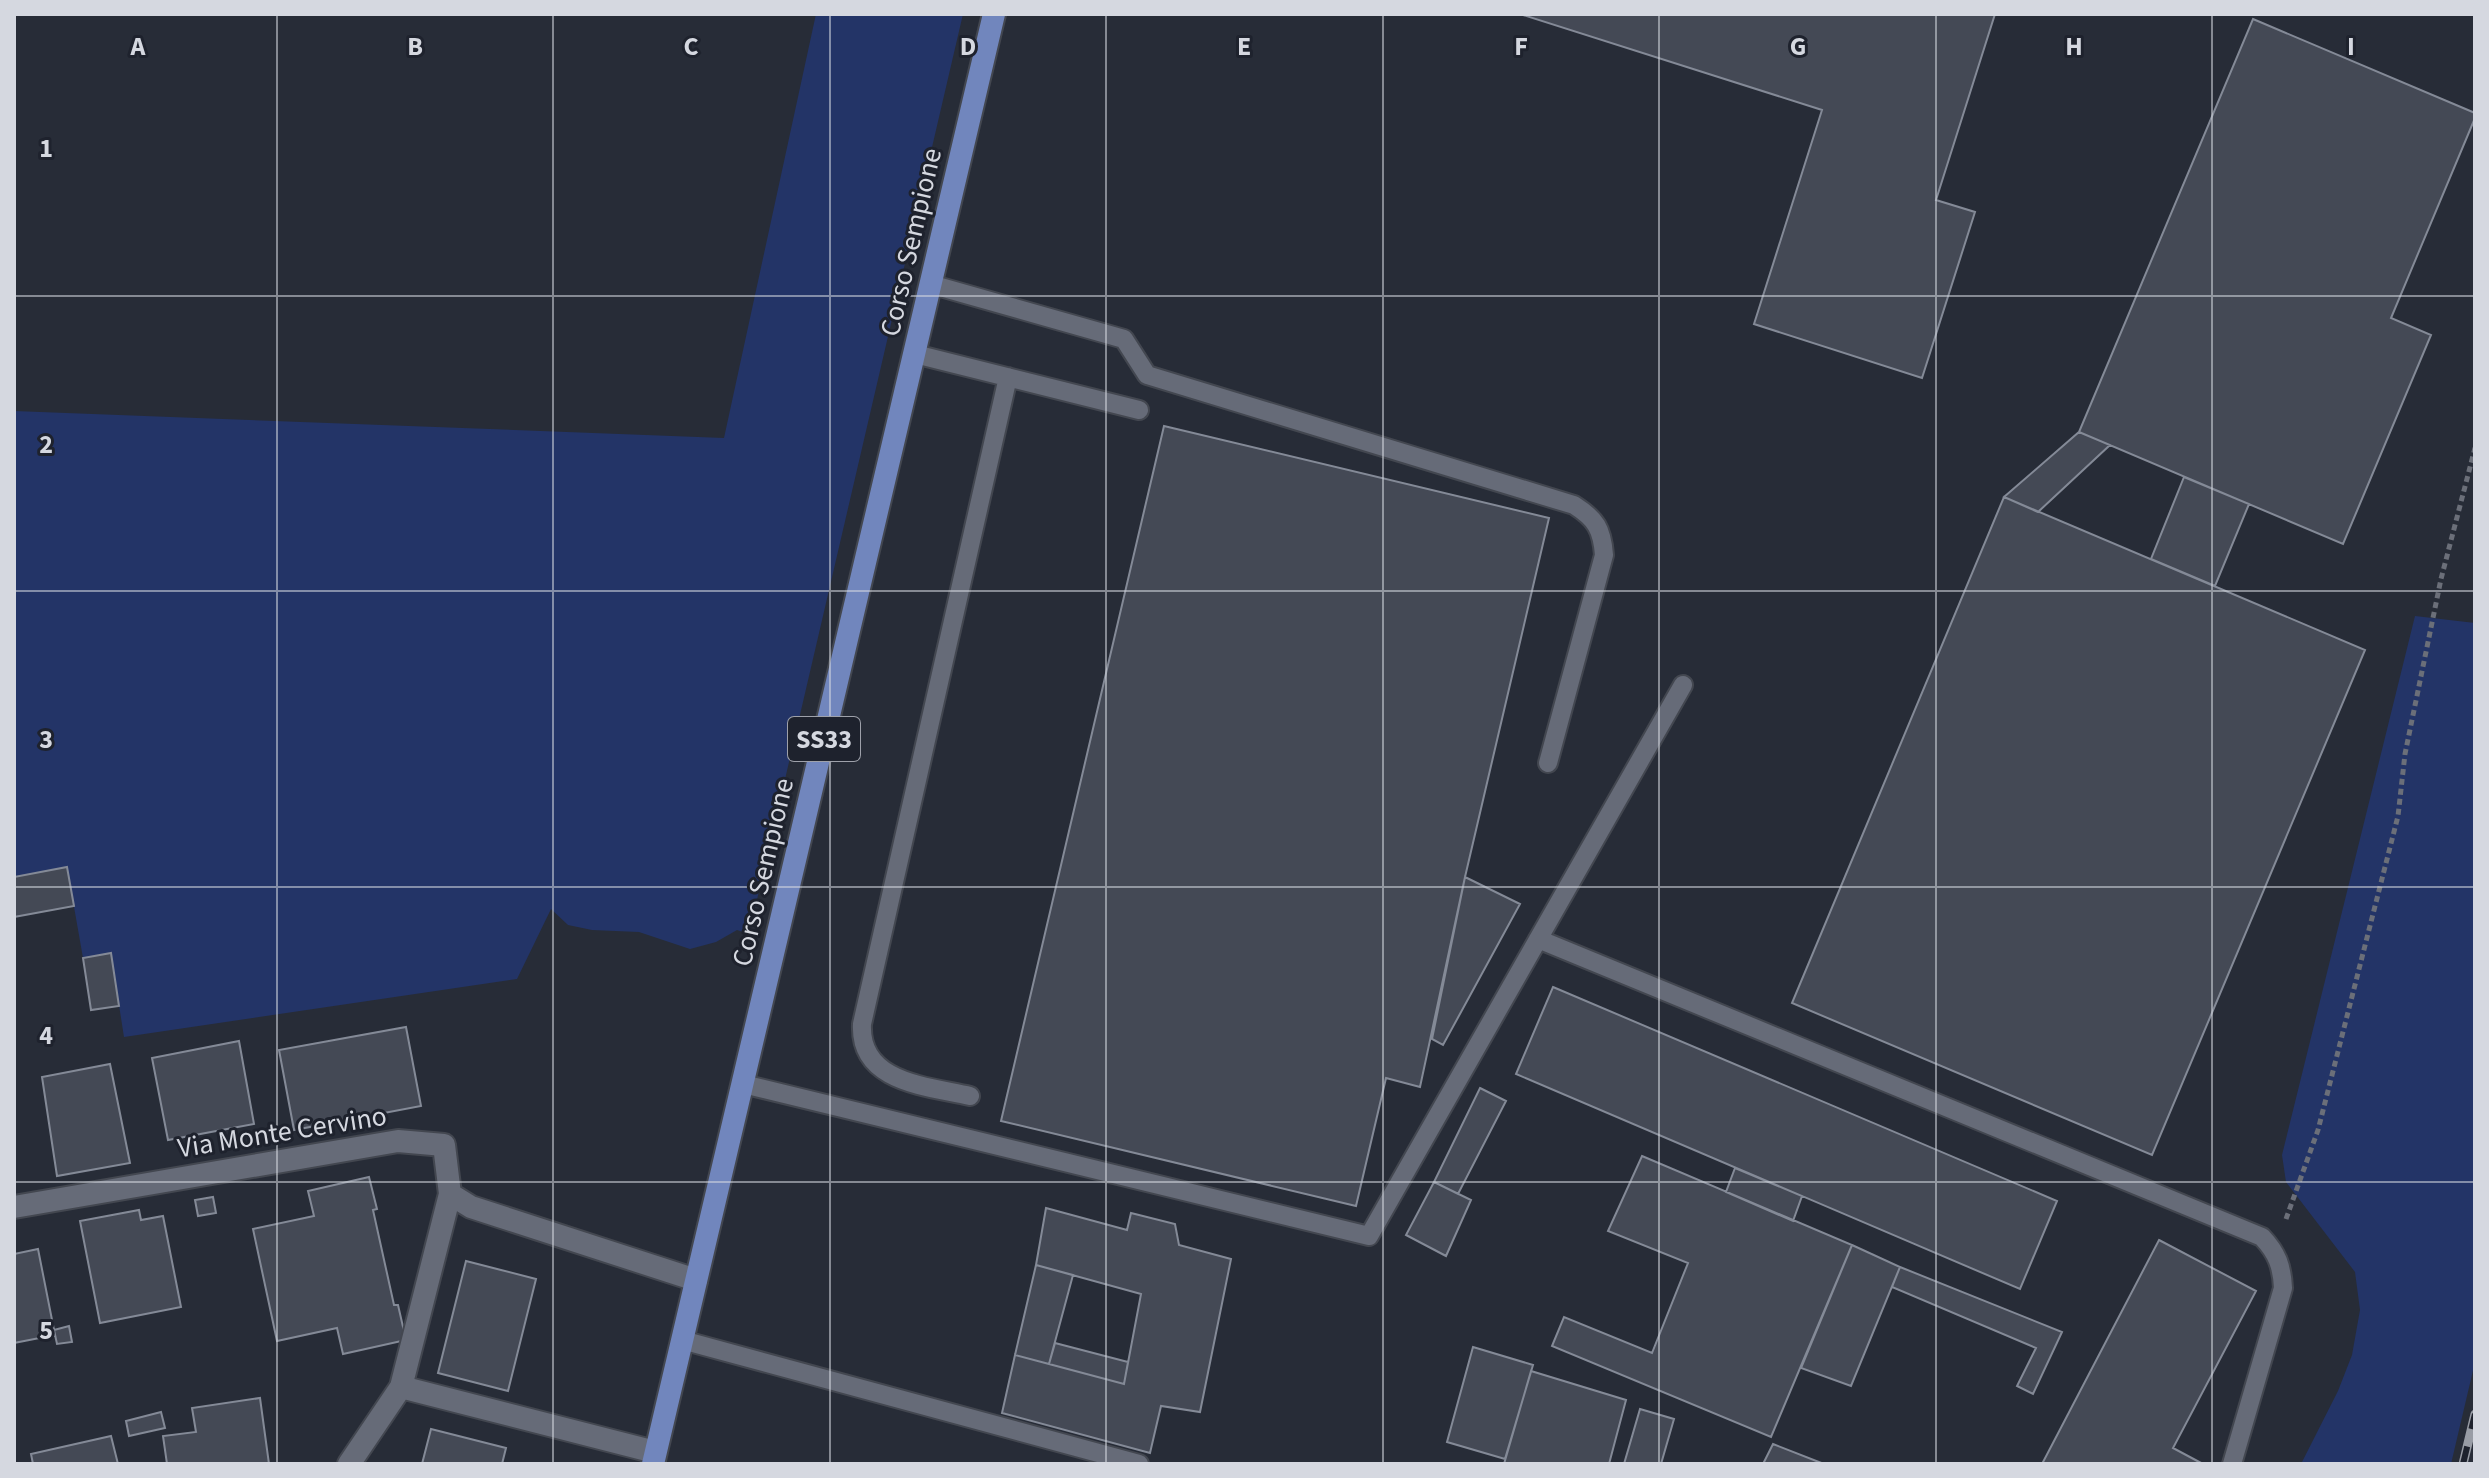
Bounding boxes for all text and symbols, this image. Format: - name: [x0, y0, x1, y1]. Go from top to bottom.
- text: A: [130, 28, 147, 65]
- text: B: [407, 28, 423, 65]
- text: C: [683, 28, 699, 65]
- text: D: [960, 28, 976, 65]
- text: E: [1237, 28, 1251, 65]
- text: F: [1514, 28, 1528, 65]
- text: G: [1790, 28, 1806, 65]
- text: H: [2065, 28, 2083, 65]
- text: I: [2347, 28, 2355, 65]
- text: 1: [39, 130, 53, 167]
- street label: Corso Sempione: [870, 144, 952, 340]
- text: 2: [39, 426, 53, 463]
- road number: SS33: [788, 717, 860, 761]
- text: 3: [39, 721, 53, 758]
- street label: Corso Sempione: [722, 774, 804, 970]
- text: 4: [39, 1017, 53, 1054]
- street label: Via Monte Cervino: [175, 1096, 390, 1168]
- text: 5: [39, 1312, 53, 1349]

